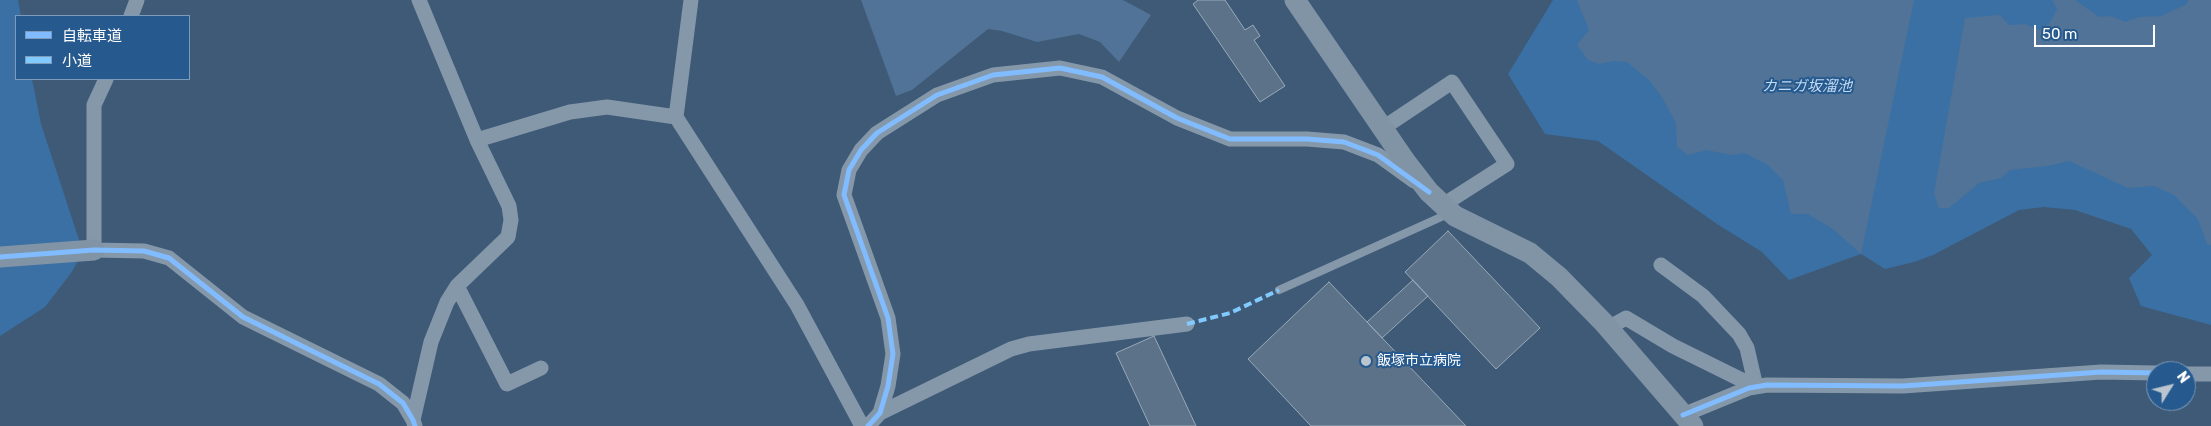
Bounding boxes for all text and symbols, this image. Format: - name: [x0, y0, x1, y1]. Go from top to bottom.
- legend: [15, 15, 190, 80]
- scale bar: [2036, 15, 2157, 47]
- text: 50 m: [2042, 25, 2077, 43]
- text: 自転車道: [62, 27, 122, 45]
- text: 小道: [62, 52, 92, 70]
- water label: カニガ坂溜池: [1762, 78, 1852, 96]
- place label: 飯塚市立病院: [1377, 353, 1461, 369]
- marker: 飯塚市立病院: [1359, 354, 1373, 368]
- north arrow: [2146, 361, 2196, 411]
- text: N: [2173, 368, 2193, 387]

